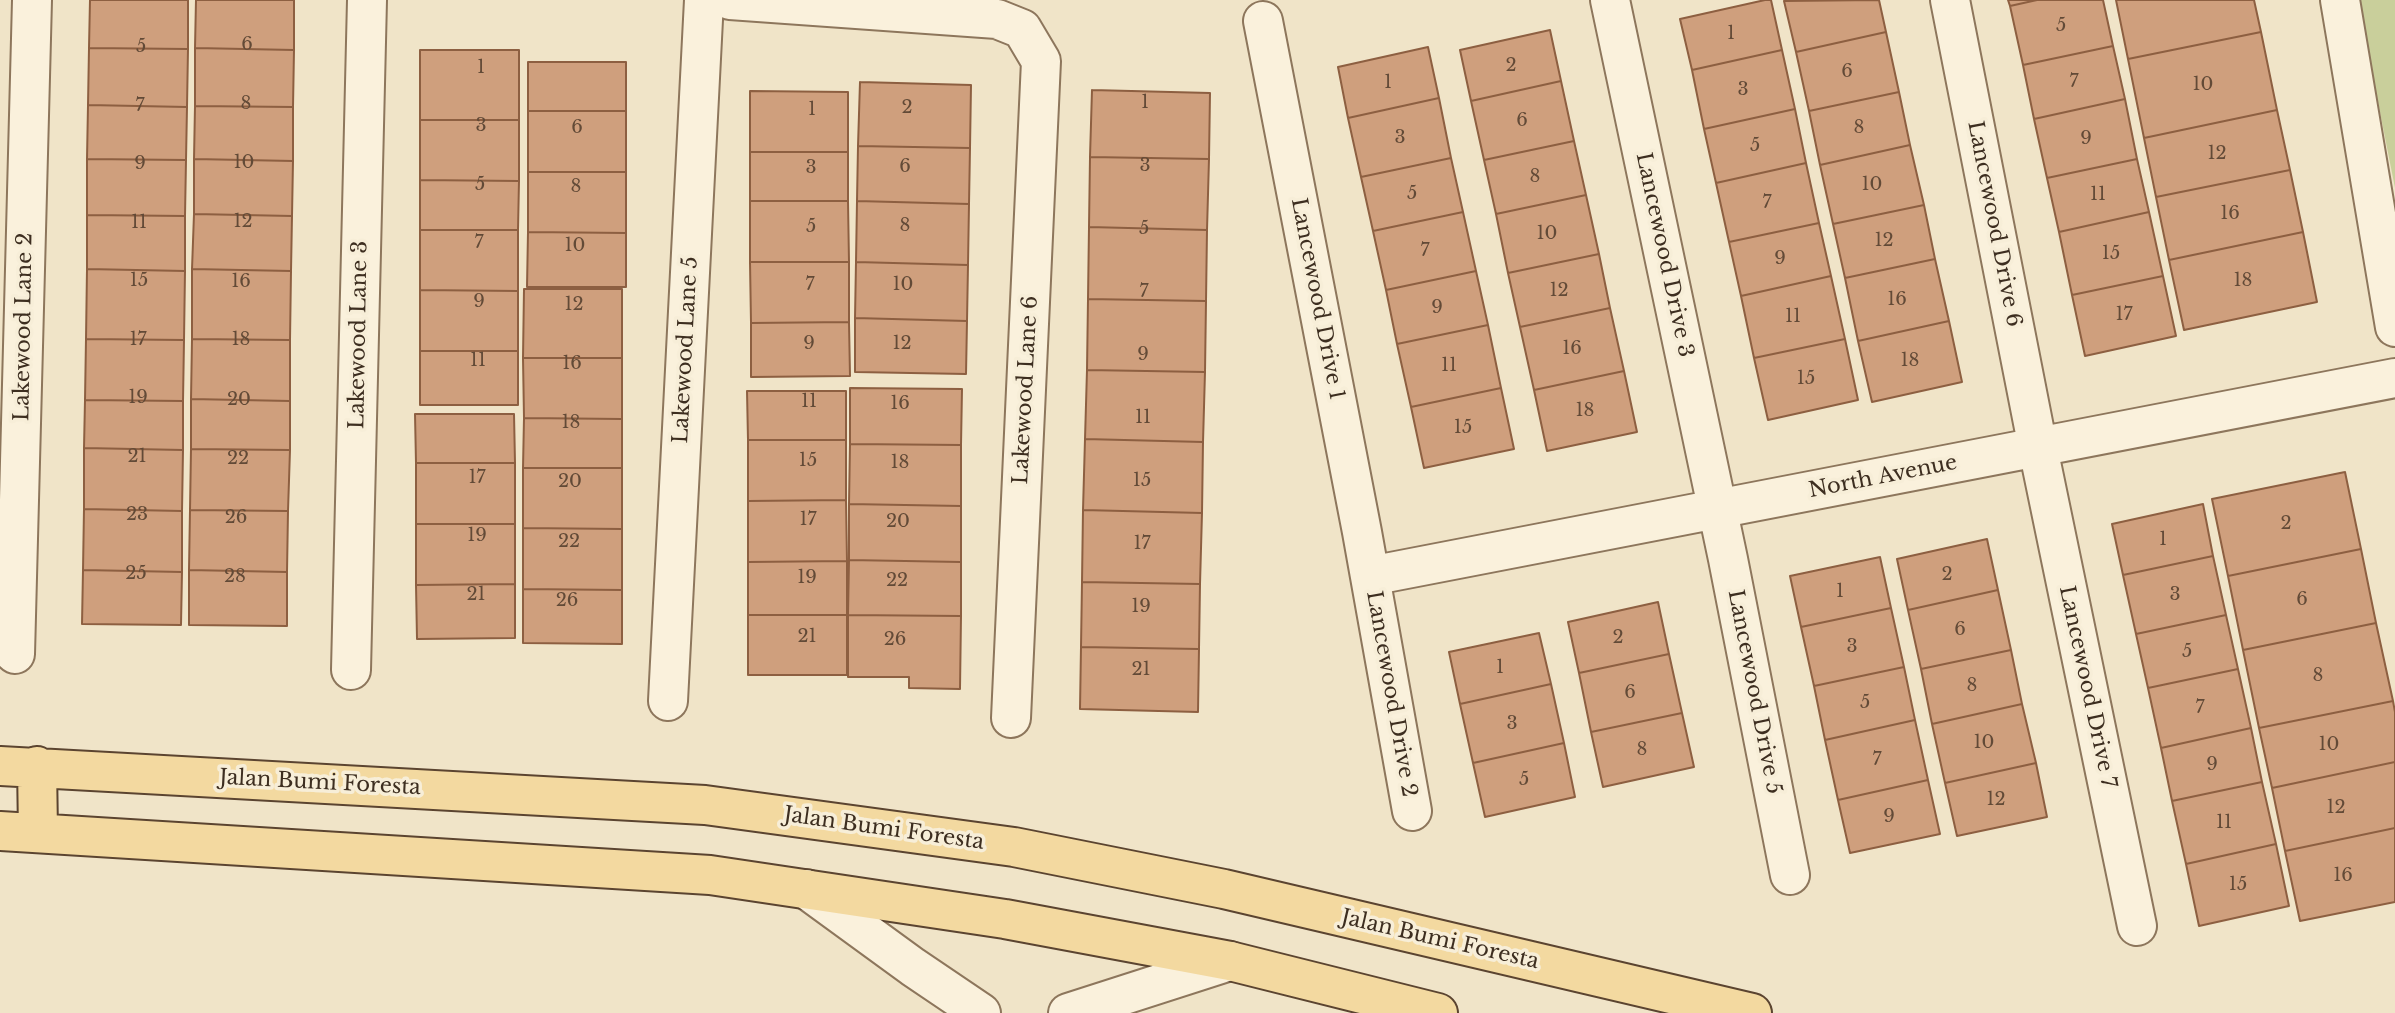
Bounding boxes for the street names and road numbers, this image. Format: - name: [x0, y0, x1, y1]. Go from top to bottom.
- street label: Lancewood Drive 6: [1962, 119, 2026, 329]
- street label: Lancewood Drive 3: [1630, 150, 1698, 360]
- street label: Lancewood Drive 1: [1285, 196, 1349, 402]
- street label: Lakewood Lane 2: [10, 233, 38, 421]
- street label: Lakewood Lane 3: [345, 241, 373, 429]
- street label: Lakewood Lane 5: [669, 256, 703, 444]
- street label: Lakewood Lane 6: [1008, 295, 1044, 485]
- street label: North Avenue: [1807, 450, 1959, 504]
- street label: Lancewood Drive 7: [2053, 584, 2121, 790]
- street label: Lancewood Drive 5: [1722, 588, 1786, 796]
- street label: Lancewood Drive 2: [1360, 589, 1422, 799]
- street label: Jalan Bumi Foresta: [219, 765, 421, 801]
- street label: Jalan Bumi Foresta: [782, 802, 986, 856]
- street label: Jalan Bumi Foresta: [1339, 905, 1541, 975]

